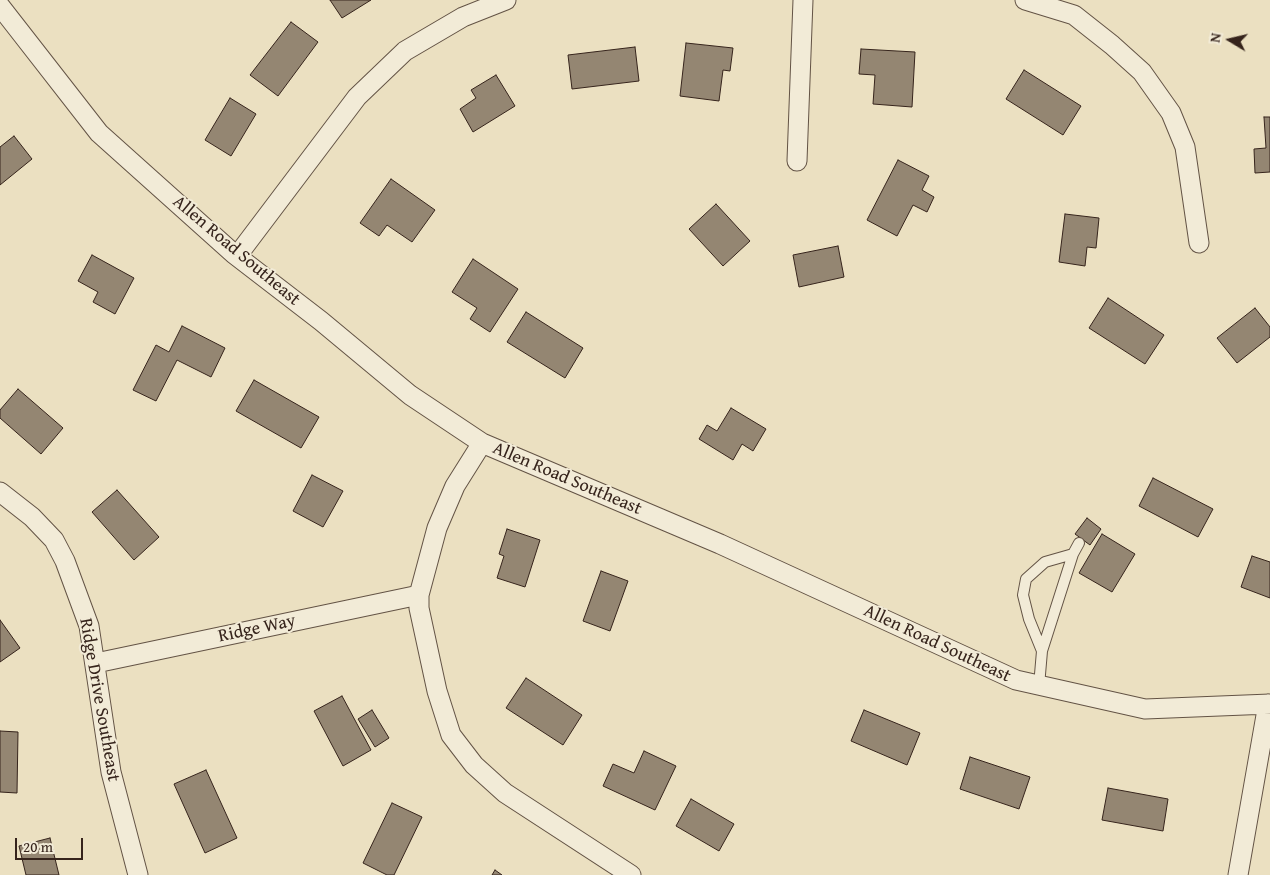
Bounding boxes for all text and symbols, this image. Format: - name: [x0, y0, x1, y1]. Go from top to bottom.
- north arrow: [1205, 15, 1255, 65]
- text: N: [1205, 31, 1226, 44]
- street label: Allen Road Southeast: [168, 191, 304, 311]
- street label: Allen Road Southeast: [489, 438, 645, 520]
- street label: Allen Road Southeast: [860, 600, 1014, 688]
- street label: Ridge Way: [216, 610, 298, 648]
- street label: Ridge Drive Southeast: [74, 617, 124, 783]
- scale bar: [18, 828, 85, 860]
- text: 20 m: [23, 836, 53, 857]

